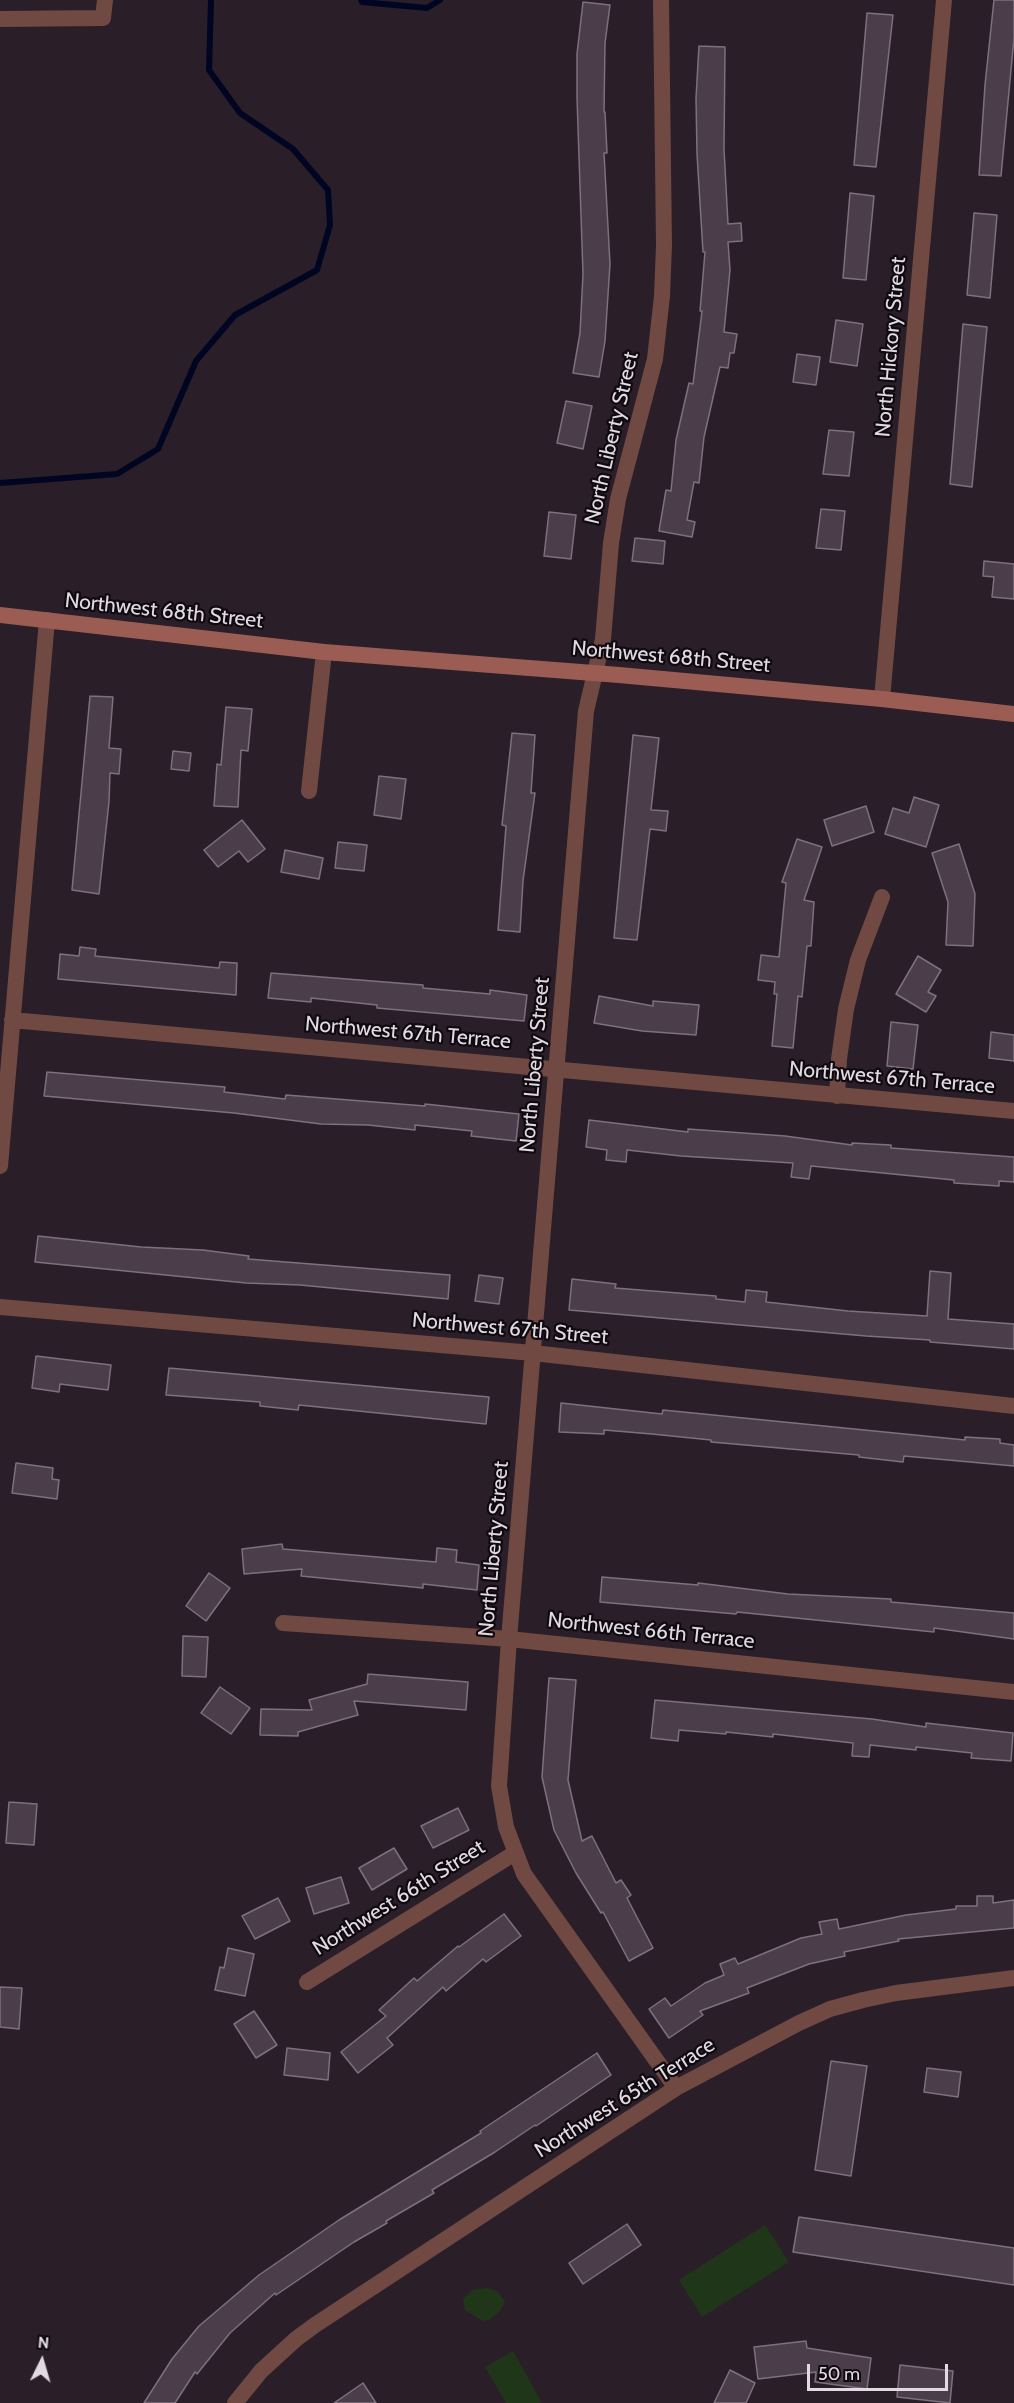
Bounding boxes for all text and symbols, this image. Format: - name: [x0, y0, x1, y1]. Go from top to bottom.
- street label: North Hickory Street: [871, 256, 911, 438]
- street label: North Liberty Street: [580, 349, 644, 527]
- street label: Northwest 68th Street: [64, 588, 264, 634]
- street label: Northwest 68th Street: [571, 636, 771, 678]
- street label: North Liberty Street: [515, 976, 555, 1154]
- street label: Northwest 67th Terrace: [304, 1011, 512, 1055]
- street label: Northwest 67th Terrace: [788, 1056, 996, 1100]
- street label: Northwest 67th Street: [411, 1308, 609, 1350]
- street label: North Liberty Street: [474, 1460, 514, 1638]
- street label: Northwest 66th Terrace: [546, 1608, 756, 1654]
- street label: Northwest 66th Street: [308, 1835, 490, 1961]
- street label: Northwest 65th Terrace: [530, 2032, 720, 2164]
- north arrow: [12, 2331, 72, 2391]
- text: N: [37, 2333, 50, 2353]
- scale bar: [810, 2352, 951, 2390]
- text: 50 m: [818, 2363, 860, 2385]

